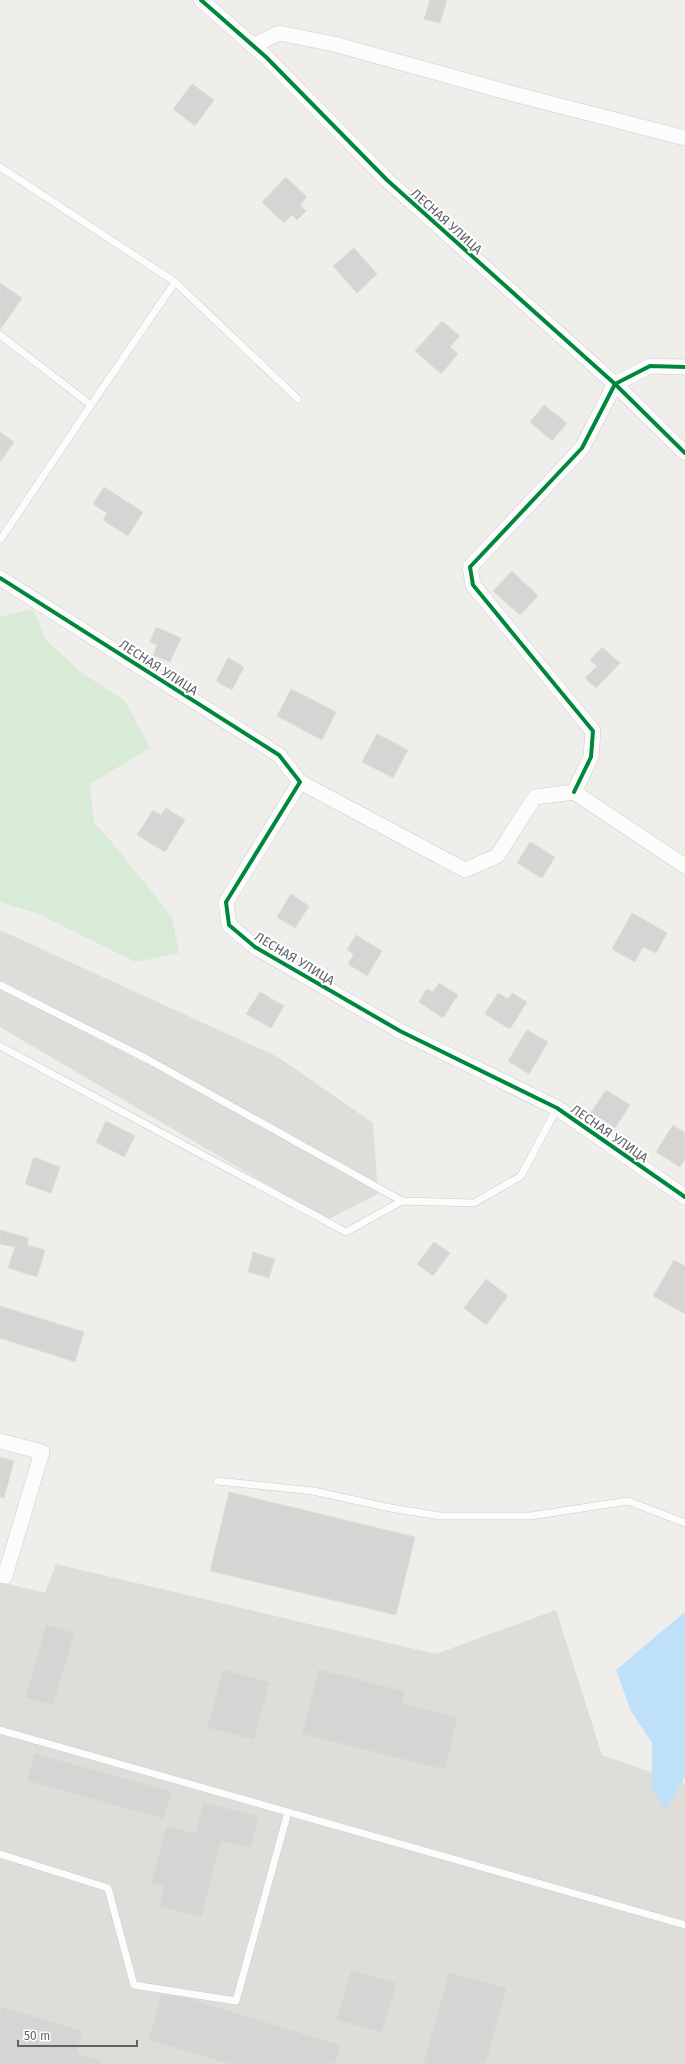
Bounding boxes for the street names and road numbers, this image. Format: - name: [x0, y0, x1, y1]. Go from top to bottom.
- street label: ЛЕСНАЯ УЛИЦА: [408, 186, 486, 258]
- street label: ЛЕСНАЯ УЛИЦА: [117, 636, 201, 699]
- street label: ЛЕСНАЯ УЛИЦА: [252, 929, 338, 988]
- street label: ЛЕСНАЯ УЛИЦА: [568, 1101, 652, 1166]

